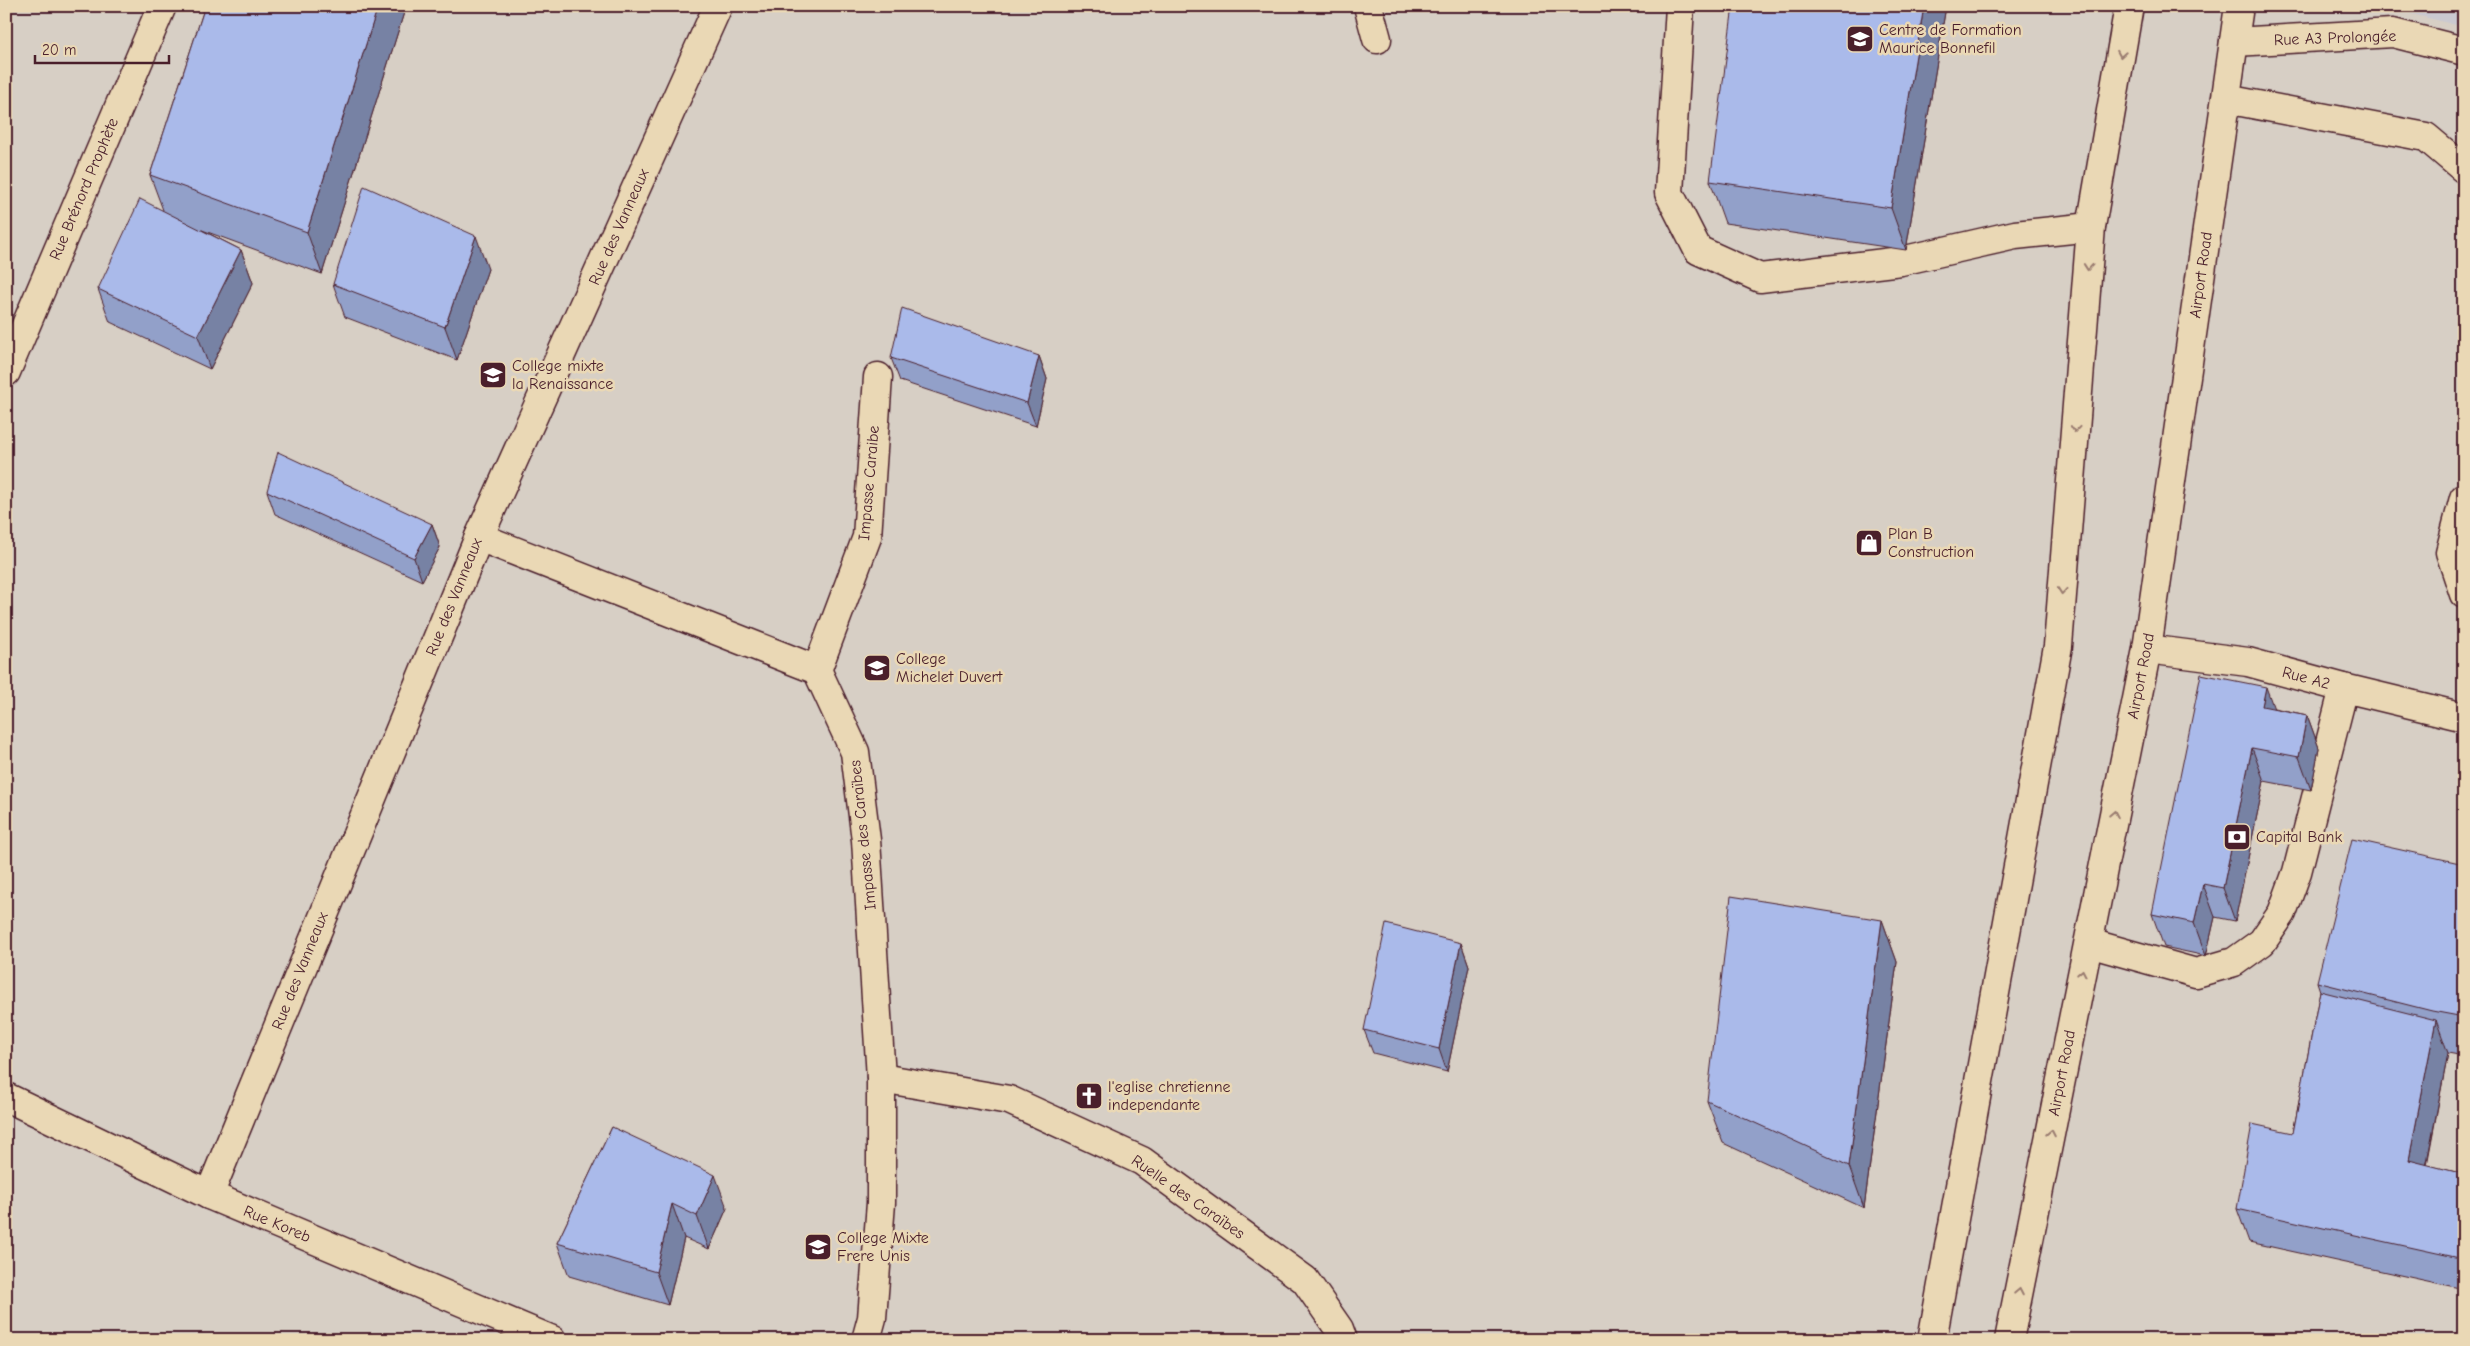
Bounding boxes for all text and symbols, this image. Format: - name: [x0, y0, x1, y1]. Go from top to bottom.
- place label: Centre de Formation Maurice Bonnefil: [1879, 21, 2022, 57]
- school or university icon: Centre de Formation Maurice Bonnefil: [1845, 24, 1875, 54]
- street label: Rue A3 Prolongée: [2273, 27, 2397, 49]
- scale bar: [35, 32, 169, 64]
- text: 20 m: [42, 41, 76, 59]
- one-way arrow: [2116, 50, 2126, 59]
- street label: Rue Brénord Prophète: [46, 115, 122, 263]
- street label: Rue des Vanneaux: [585, 166, 653, 288]
- street label: Airport Road: [2186, 231, 2216, 319]
- one-way arrow: [2083, 263, 2094, 271]
- place label: College mixte la Renaissance: [512, 357, 613, 393]
- school or university icon: College mixte la Renaissance: [478, 360, 508, 390]
- street label: Impasse Caraibe: [855, 425, 883, 541]
- one-way arrow: [2070, 425, 2081, 433]
- place label: Plan B Construction: [1888, 525, 1974, 561]
- shop icon: Plan B Construction: [1854, 528, 1884, 558]
- street label: Rue des Vanneaux: [422, 535, 486, 658]
- one-way arrow: [2057, 587, 2068, 595]
- street label: Airport Road: [2124, 632, 2158, 720]
- place label: College Michelet Duvert: [896, 650, 1003, 686]
- school or university icon: College Michelet Duvert: [862, 653, 892, 683]
- street label: Rue A2: [2280, 663, 2332, 693]
- street label: Impasse des Caraïbes: [846, 759, 880, 911]
- one-way arrow: [2109, 809, 2119, 818]
- bank icon: Capital Bank: [2222, 822, 2252, 852]
- place label: Capital Bank: [2256, 828, 2342, 846]
- street label: Rue des Vanneaux: [268, 909, 332, 1032]
- one-way arrow: [2077, 969, 2087, 978]
- street label: Airport Road: [2045, 1029, 2079, 1117]
- place label: l'eglise chretienne independante: [1108, 1078, 1231, 1114]
- church icon: l'eglise chretienne independante: [1074, 1081, 1104, 1111]
- one-way arrow: [2045, 1128, 2055, 1137]
- street label: Ruelle des Caraïbes: [1128, 1151, 1248, 1243]
- street label: Rue Koreb: [241, 1202, 313, 1246]
- place label: College Mixte Frere Unis: [837, 1229, 929, 1265]
- school or university icon: College Mixte Frere Unis: [803, 1232, 833, 1262]
- one-way arrow: [2013, 1288, 2023, 1296]

